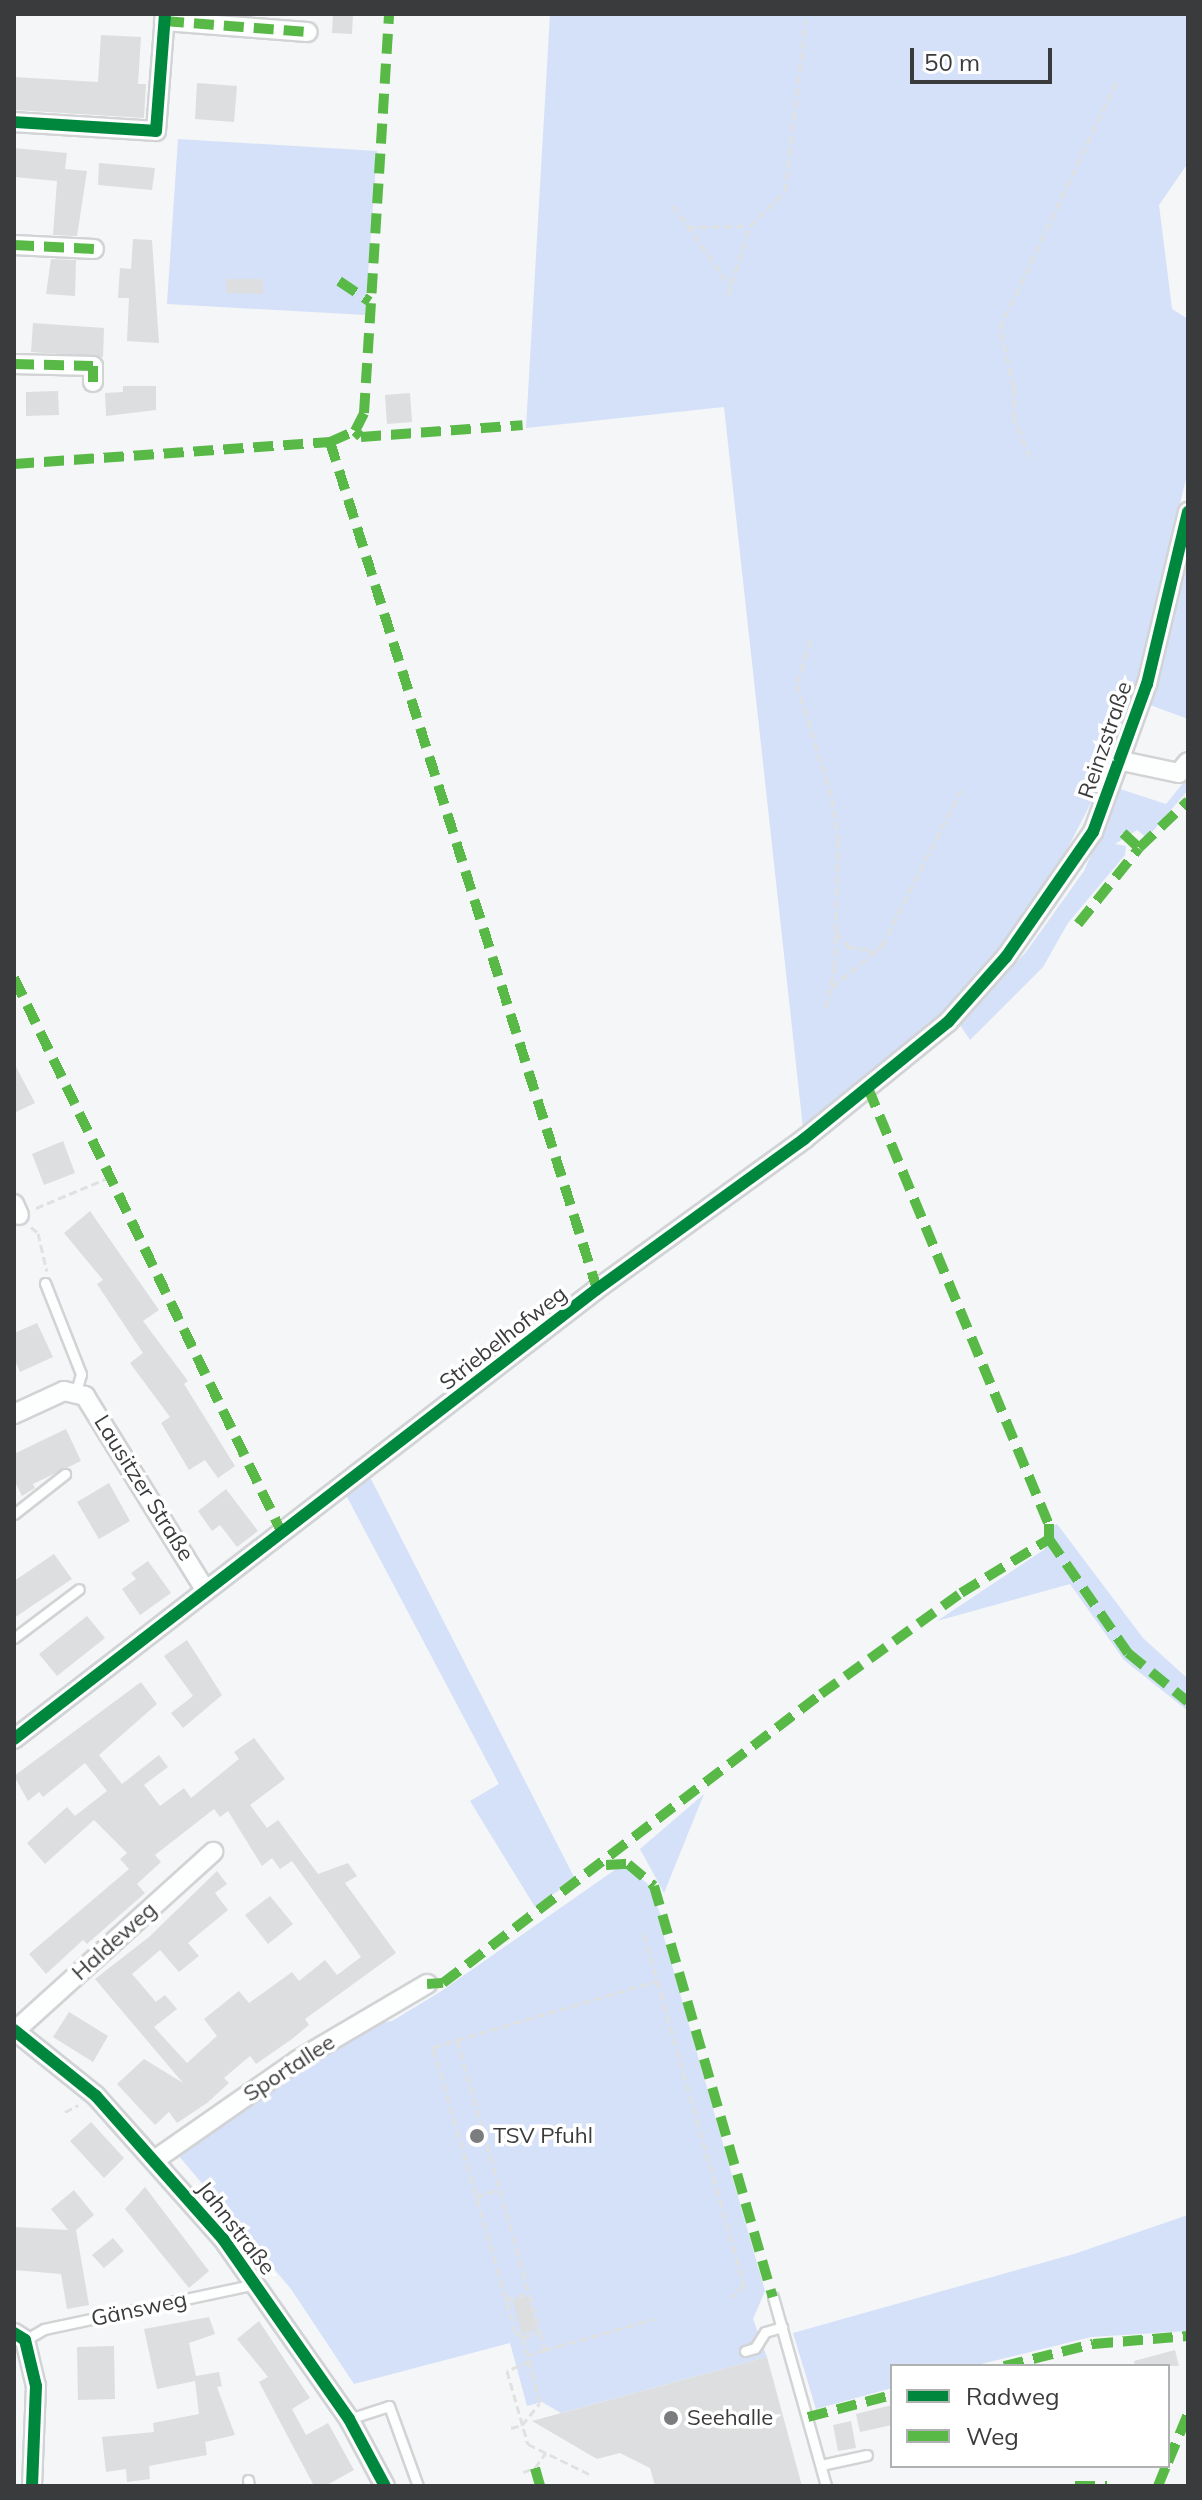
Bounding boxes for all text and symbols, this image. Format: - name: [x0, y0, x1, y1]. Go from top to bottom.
- scale bar: [914, 32, 1056, 82]
- text: 50 m: [924, 47, 980, 77]
- street label: Reinzstraße: [1073, 678, 1137, 802]
- street label: Striebelhofweg: [434, 1280, 572, 1396]
- street label: Lausitzer Straße: [89, 1410, 199, 1566]
- street label: Haldeweg: [66, 1896, 162, 1986]
- street label: Sportallee: [238, 2029, 340, 2107]
- place label: TSV Pfuhl: [493, 2123, 593, 2149]
- marker: TSV Pfuhl: [468, 2127, 486, 2145]
- street label: Jahnstraße: [191, 2176, 281, 2280]
- street label: Gänsweg: [89, 2286, 189, 2332]
- legend: [890, 2364, 1170, 2468]
- text: Radweg: [966, 2381, 1060, 2411]
- place label: Seehalle: [687, 2405, 773, 2431]
- marker: Seehalle: [662, 2409, 680, 2427]
- text: Weg: [966, 2421, 1019, 2451]

